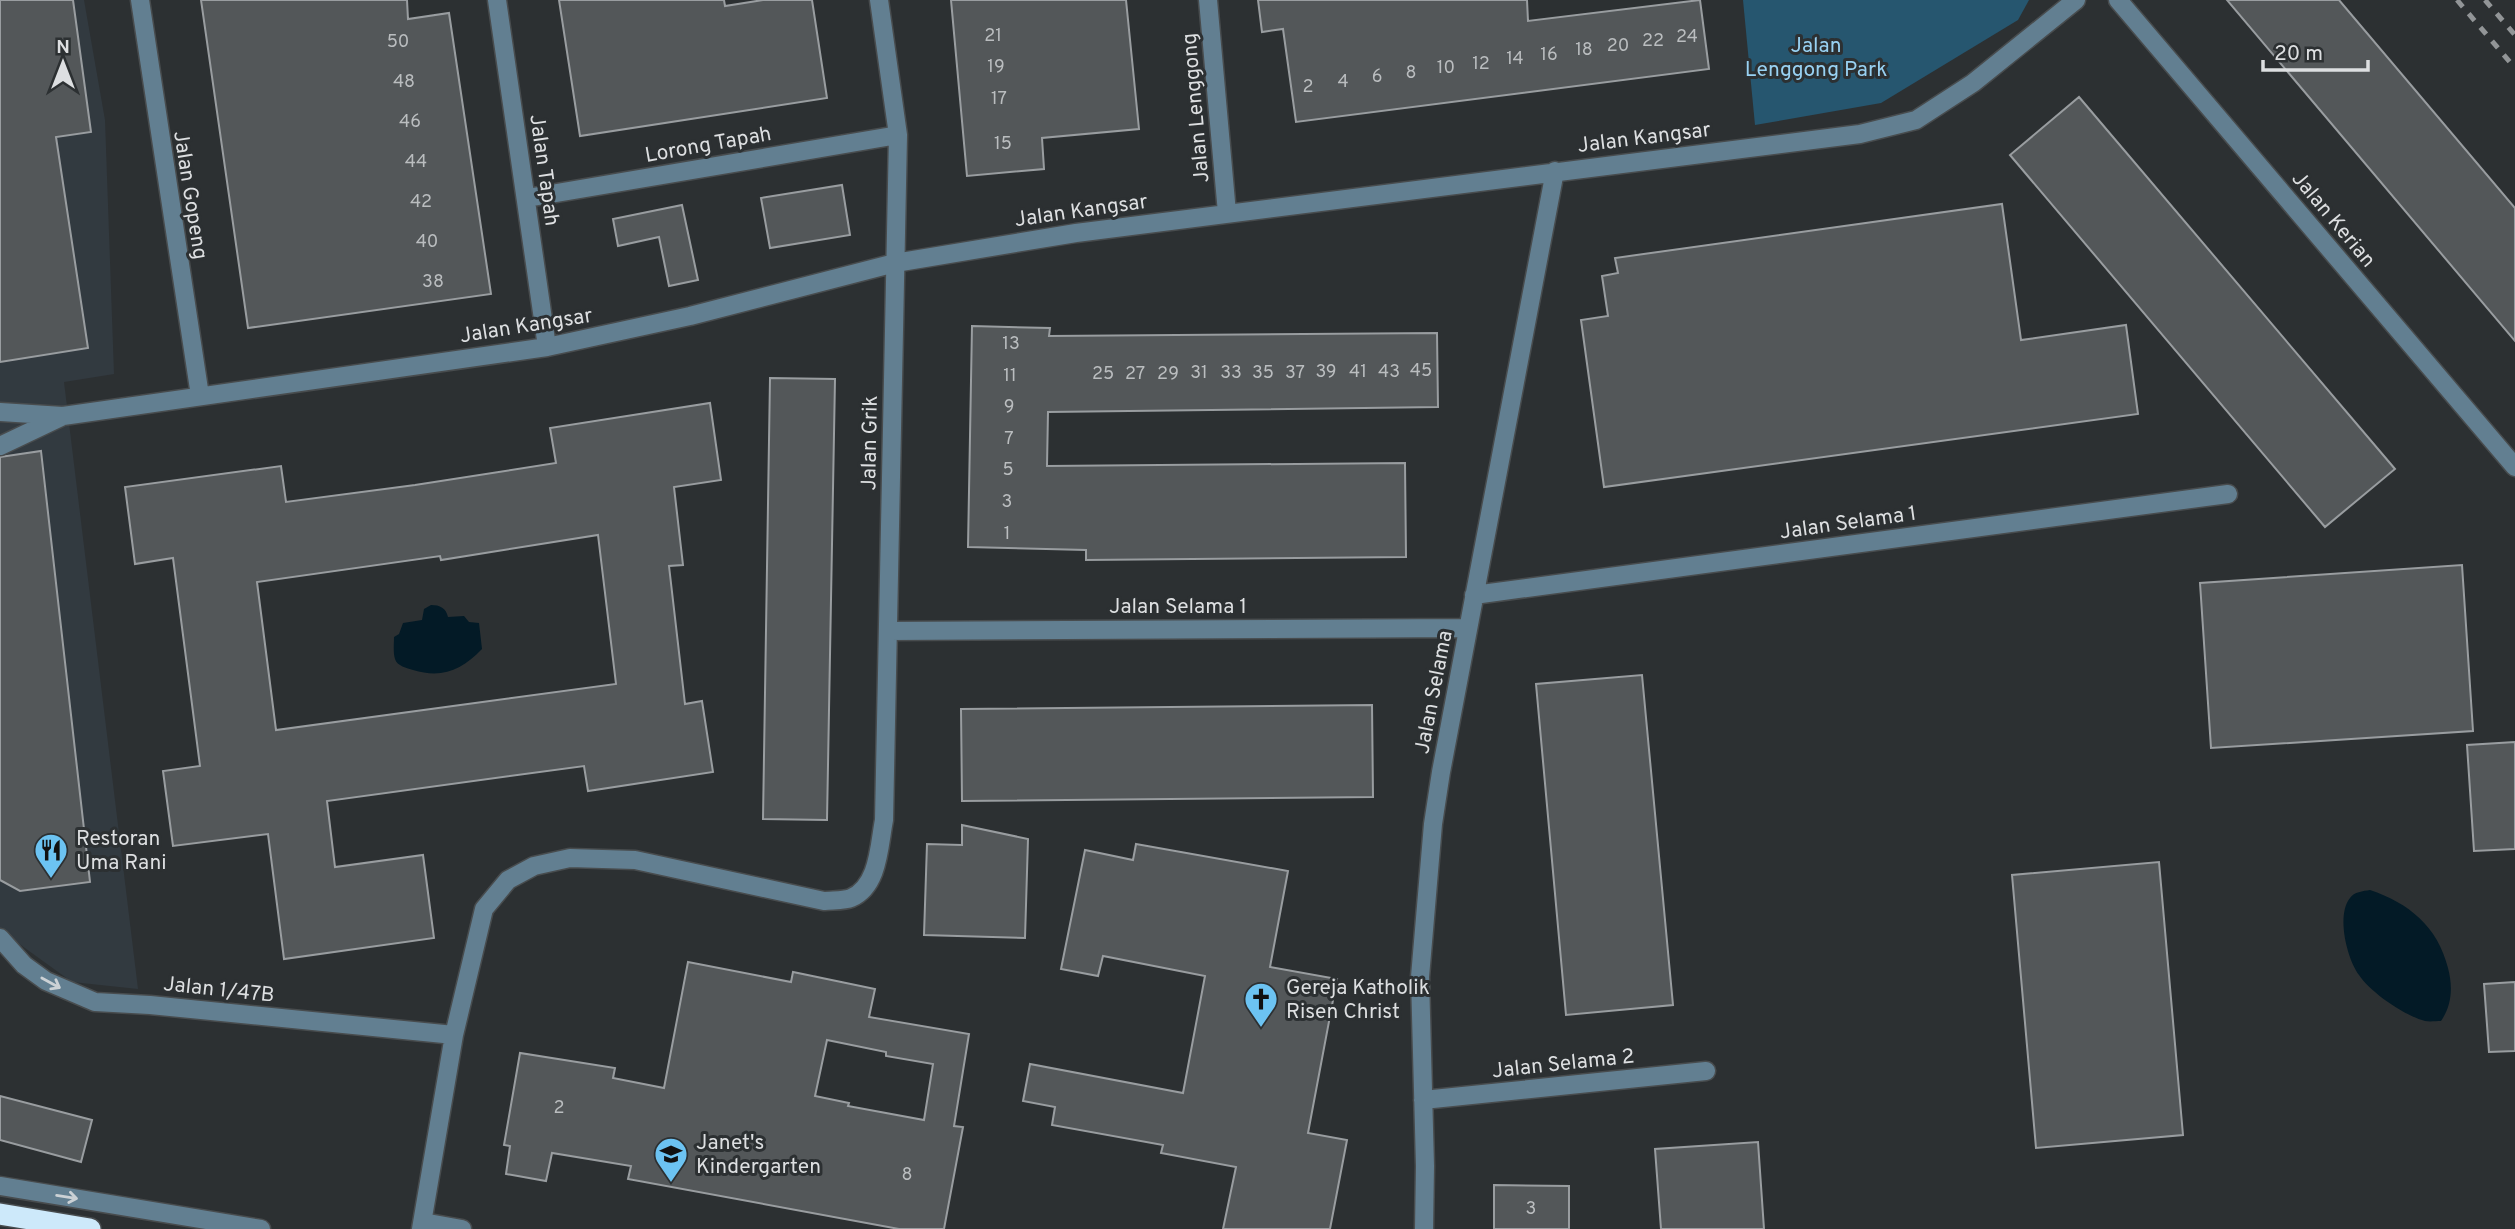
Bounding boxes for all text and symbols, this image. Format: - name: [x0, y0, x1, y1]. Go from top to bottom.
- house number: 21: [984, 25, 1002, 48]
- house number: 24: [1676, 26, 1698, 49]
- north arrow: [28, 28, 98, 98]
- scale bar: [2263, 28, 2368, 72]
- house number: 22: [1642, 30, 1664, 53]
- house number: 50: [387, 31, 409, 54]
- street label: Jalan Lenggong: [1176, 32, 1217, 184]
- park label: Jalan Lenggong Park: [1745, 33, 1887, 84]
- house number: 20: [1607, 35, 1629, 58]
- text: N: [56, 36, 70, 60]
- house number: 18: [1575, 39, 1593, 62]
- text: 20 m: [2274, 41, 2323, 68]
- house number: 16: [1540, 44, 1558, 67]
- house number: 14: [1506, 48, 1524, 71]
- house number: 12: [1472, 53, 1490, 76]
- house number: 19: [987, 56, 1005, 79]
- house number: 10: [1437, 57, 1455, 80]
- house number: 8: [1406, 62, 1417, 85]
- house number: 6: [1372, 66, 1382, 89]
- house number: 48: [393, 71, 415, 94]
- house number: 4: [1337, 71, 1349, 94]
- house number: 2: [1302, 76, 1314, 99]
- house number: 17: [991, 88, 1007, 111]
- house number: 46: [399, 111, 421, 134]
- street label: Jalan Tapah: [522, 113, 565, 228]
- street label: Jalan Kangsar: [1576, 117, 1712, 160]
- street label: Lorong Tapah: [643, 121, 774, 170]
- street label: Jalan Gopeng: [166, 129, 213, 261]
- house number: 15: [994, 133, 1012, 156]
- house number: 44: [405, 151, 427, 174]
- street label: Jalan Kerian: [2285, 166, 2381, 274]
- street label: Jalan Kangsar: [1013, 189, 1149, 234]
- house number: 42: [410, 191, 432, 214]
- house number: 40: [416, 231, 438, 254]
- house number: 38: [422, 271, 444, 294]
- street label: Jalan Kangsar: [458, 303, 595, 350]
- house number: 13: [1002, 333, 1020, 356]
- house number: 45: [1410, 360, 1432, 383]
- house number: 39: [1315, 361, 1337, 384]
- house number: 41: [1349, 361, 1367, 384]
- house number: 43: [1378, 361, 1400, 384]
- house number: 31: [1190, 362, 1208, 385]
- house number: 33: [1220, 362, 1242, 385]
- house number: 35: [1252, 362, 1274, 385]
- house number: 37: [1285, 362, 1305, 385]
- house number: 25: [1092, 363, 1114, 386]
- house number: 27: [1125, 363, 1145, 386]
- house number: 29: [1157, 363, 1179, 386]
- house number: 11: [1003, 365, 1017, 388]
- street label: Jalan Grik: [856, 395, 885, 491]
- house number: 9: [1004, 396, 1014, 419]
- house number: 7: [1004, 428, 1014, 451]
- house number: 5: [1002, 459, 1014, 482]
- house number: 3: [1002, 491, 1012, 514]
- street label: Jalan Selama 1: [1778, 501, 1918, 546]
- house number: 1: [1004, 523, 1010, 546]
- street label: Jalan Selama 1: [1109, 594, 1247, 621]
- street label: Jalan Selama: [1409, 628, 1460, 756]
- place label: Restoran Uma Rani: [76, 826, 167, 877]
- restaurant icon: Restoran Uma Rani: [32, 831, 70, 880]
- street label: Jalan 1/47B: [162, 971, 276, 1010]
- place label: Gereja Katholik Risen Christ: [1286, 975, 1430, 1026]
- one-way arrow: [40, 977, 61, 990]
- church icon: Gereja Katholik Risen Christ: [1242, 980, 1280, 1029]
- street label: Jalan Selama 2: [1491, 1044, 1636, 1085]
- house number: 2: [553, 1097, 565, 1120]
- place label: Janet's Kindergarten: [696, 1130, 821, 1181]
- school or university icon: Janet's Kindergarten: [652, 1135, 690, 1184]
- house number: 8: [902, 1164, 913, 1187]
- one-way arrow: [55, 1191, 78, 1204]
- house number: 3: [1526, 1198, 1536, 1221]

